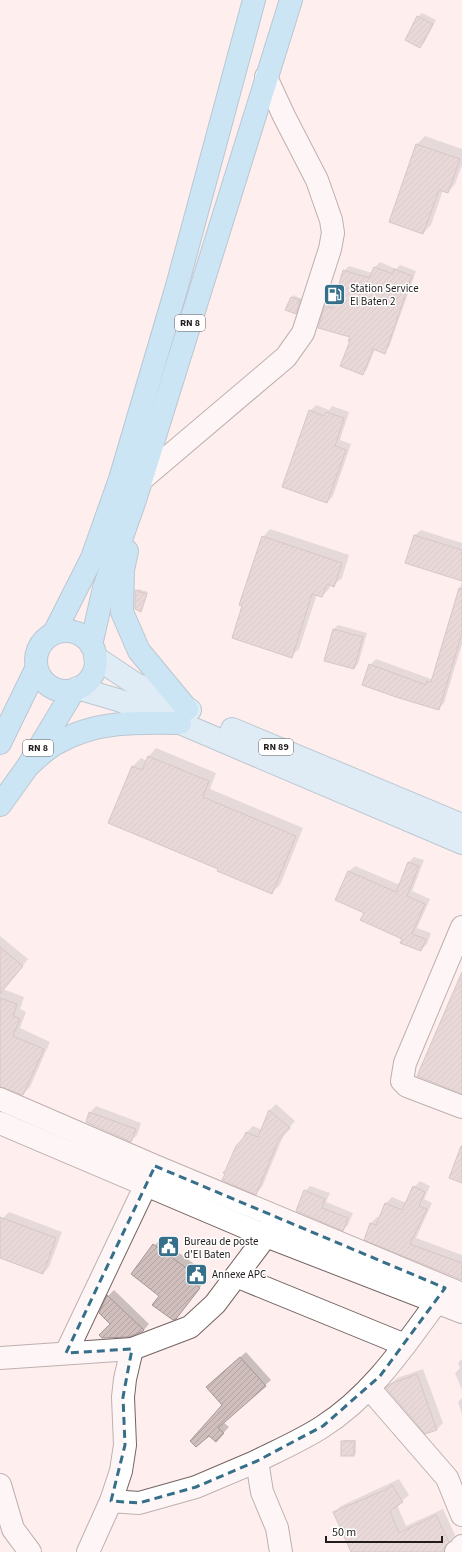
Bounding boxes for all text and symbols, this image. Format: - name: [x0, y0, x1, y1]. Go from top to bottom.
- fuel station icon: Station Service El Baten 2: [321, 281, 347, 307]
- place label: Station Service El Baten 2: [350, 281, 419, 309]
- road number: RN 8: [175, 315, 205, 331]
- road number: RN 89: [259, 739, 293, 755]
- road number: RN 8: [23, 740, 53, 756]
- public building icon: Bureau de poste d'El Baten: [155, 1234, 181, 1260]
- place label: Bureau de poste d'El Baten: [184, 1234, 259, 1262]
- public building icon: Annexe APC: [183, 1261, 209, 1287]
- place label: Annexe APC: [212, 1267, 266, 1282]
- scale bar: [326, 1518, 442, 1544]
- text: 50 m: [332, 1524, 356, 1541]

